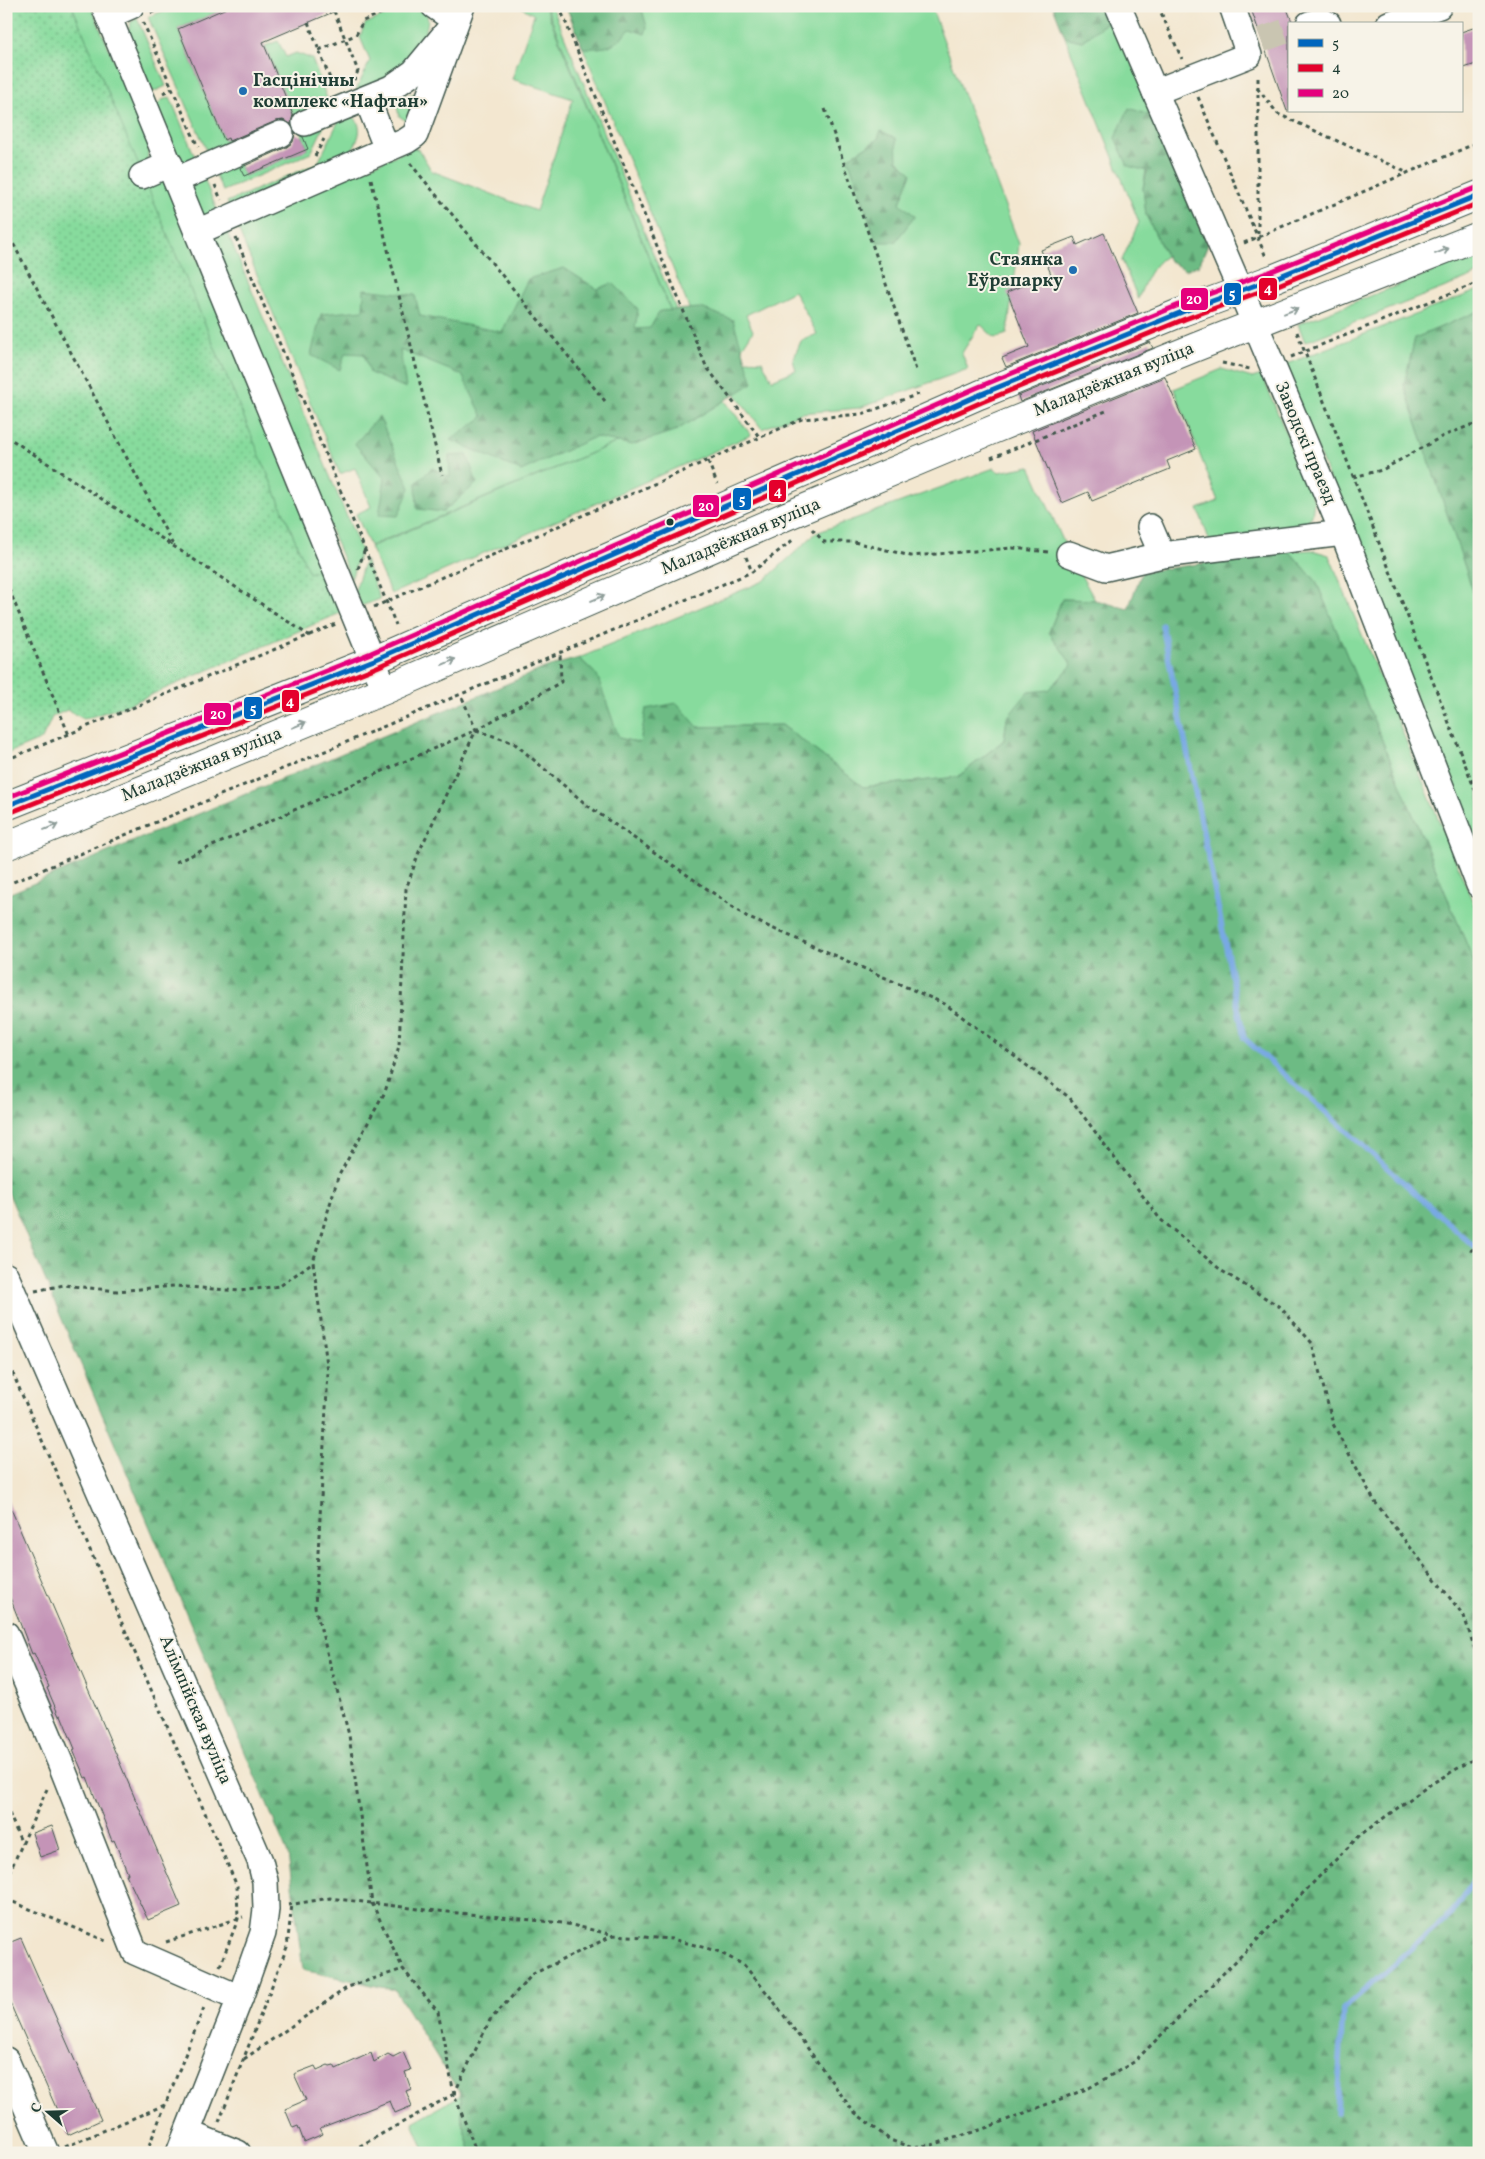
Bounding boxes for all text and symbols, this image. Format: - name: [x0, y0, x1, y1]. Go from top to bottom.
- legend: [1288, 22, 1462, 112]
- text: 5: [1332, 34, 1339, 55]
- text: 4: [1332, 58, 1341, 79]
- place label: Гасцінічны комплекс «Нафтан»: [253, 69, 428, 115]
- text: 20: [1332, 84, 1349, 105]
- marker: Гасцінічны комплекс «Нафтан»: [237, 85, 249, 97]
- one-way arrow: [1434, 246, 1449, 255]
- place label: Стаянка Еўрапарку: [968, 248, 1063, 294]
- marker: Стаянка Еўрапарку: [1067, 264, 1079, 276]
- line badge: 4: [1258, 277, 1278, 301]
- text: 4: [1264, 280, 1273, 299]
- line badge: 5: [1223, 282, 1242, 306]
- text: 5: [1229, 285, 1236, 304]
- line badge: 20: [1180, 287, 1209, 311]
- text: 20: [1186, 291, 1202, 310]
- one-way arrow: [1283, 306, 1298, 315]
- street label: Маладзёжная вуліца: [1030, 336, 1198, 424]
- street label: Заводскі праезд: [1268, 378, 1342, 508]
- line badge: 4: [768, 479, 787, 503]
- text: 4: [774, 483, 783, 502]
- line badge: 5: [732, 487, 752, 511]
- text: 5: [739, 491, 746, 510]
- street label: Маладзёжная вуліца: [657, 492, 825, 582]
- line badge: 20: [692, 494, 720, 518]
- text: 20: [698, 498, 714, 517]
- unlabelled marker: [665, 517, 675, 527]
- one-way arrow: [590, 593, 605, 602]
- one-way arrow: [441, 657, 456, 667]
- line badge: 4: [281, 689, 300, 713]
- text: 4: [286, 693, 295, 712]
- line badge: 5: [243, 696, 263, 720]
- text: 5: [250, 700, 257, 719]
- line badge: 20: [203, 702, 232, 726]
- text: 20: [210, 706, 226, 725]
- one-way arrow: [291, 720, 306, 730]
- street label: Маладзёжная вуліца: [118, 721, 286, 809]
- one-way arrow: [43, 822, 58, 831]
- street label: Алімпійская вуліца: [152, 1632, 238, 1788]
- north arrow: [22, 2086, 72, 2136]
- text: С: [27, 2101, 48, 2116]

